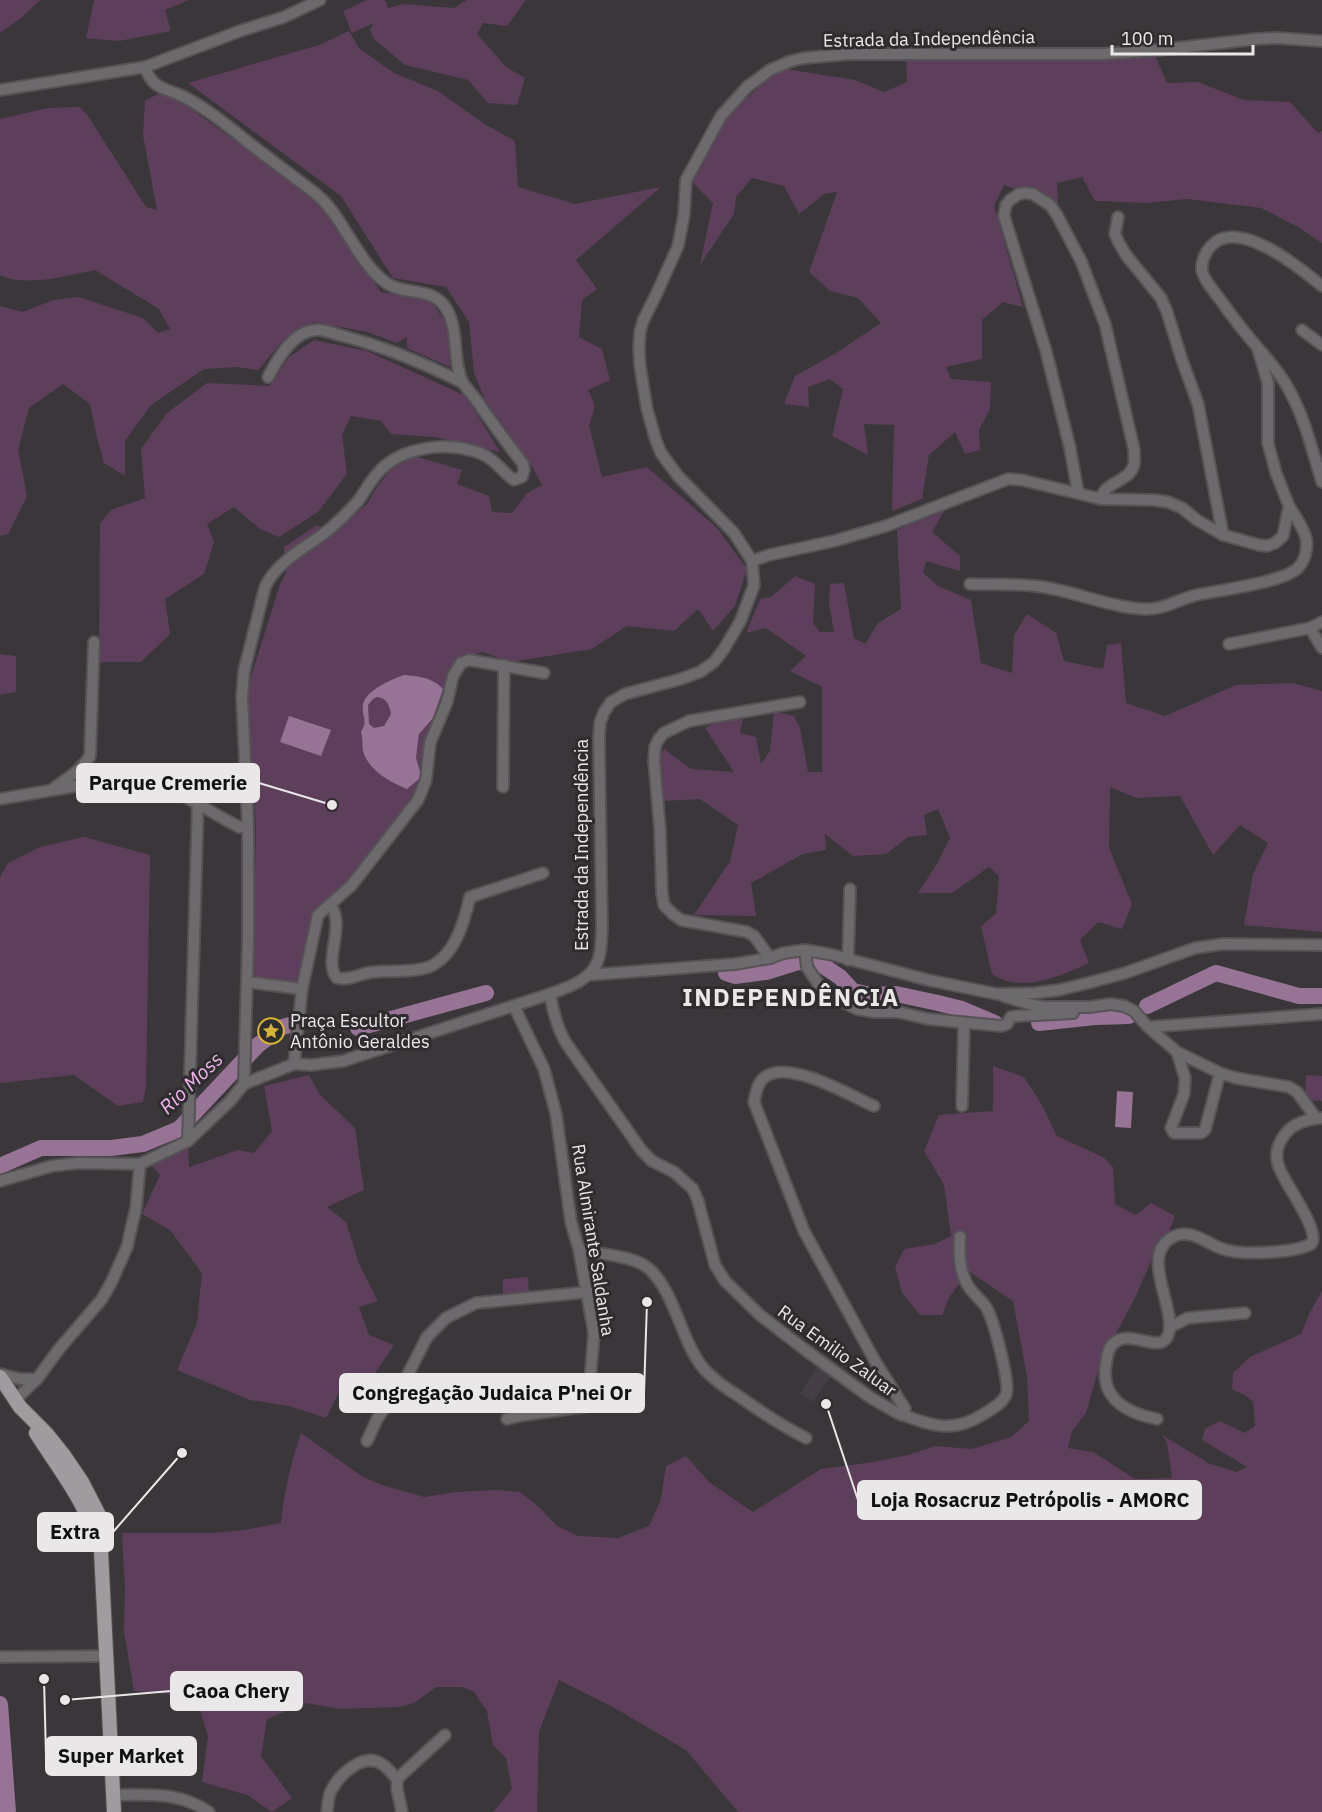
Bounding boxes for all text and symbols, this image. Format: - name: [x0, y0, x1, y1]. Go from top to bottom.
- scale bar: [1112, 18, 1253, 56]
- street label: Estrada da Independência: [823, 25, 1036, 52]
- text: 100 m: [1121, 27, 1173, 50]
- street label: Estrada da Independência: [570, 739, 593, 951]
- callout: Parque Cremerie: [77, 764, 259, 802]
- text: Parque Cremerie: [89, 769, 247, 796]
- district label: INDEPENDÊNCIA: [682, 981, 900, 1013]
- place label: Praça Escultor Antônio Geraldes: [290, 1009, 430, 1053]
- place icon: Praça Escultor Antônio Geraldes: [256, 1016, 286, 1046]
- water label: Rio Moss: [153, 1046, 228, 1120]
- street label: Rua Almirante Saldanha: [567, 1142, 620, 1338]
- street label: Rua Emilio Zaluar: [773, 1300, 902, 1402]
- callout: Congregação Judaica P'nei Or: [340, 1374, 644, 1412]
- text: Congregação Judaica P'nei Or: [352, 1379, 632, 1406]
- callout: Loja Rosacruz Petrópolis - AMORC: [858, 1481, 1201, 1519]
- text: Loja Rosacruz Petrópolis - AMORC: [870, 1486, 1190, 1513]
- callout: Extra: [38, 1513, 113, 1551]
- text: Extra: [50, 1518, 100, 1545]
- callout: Caoa Chery: [171, 1672, 302, 1710]
- text: Caoa Chery: [183, 1677, 290, 1704]
- callout: Super Market: [46, 1737, 196, 1775]
- text: Super Market: [58, 1742, 184, 1769]

